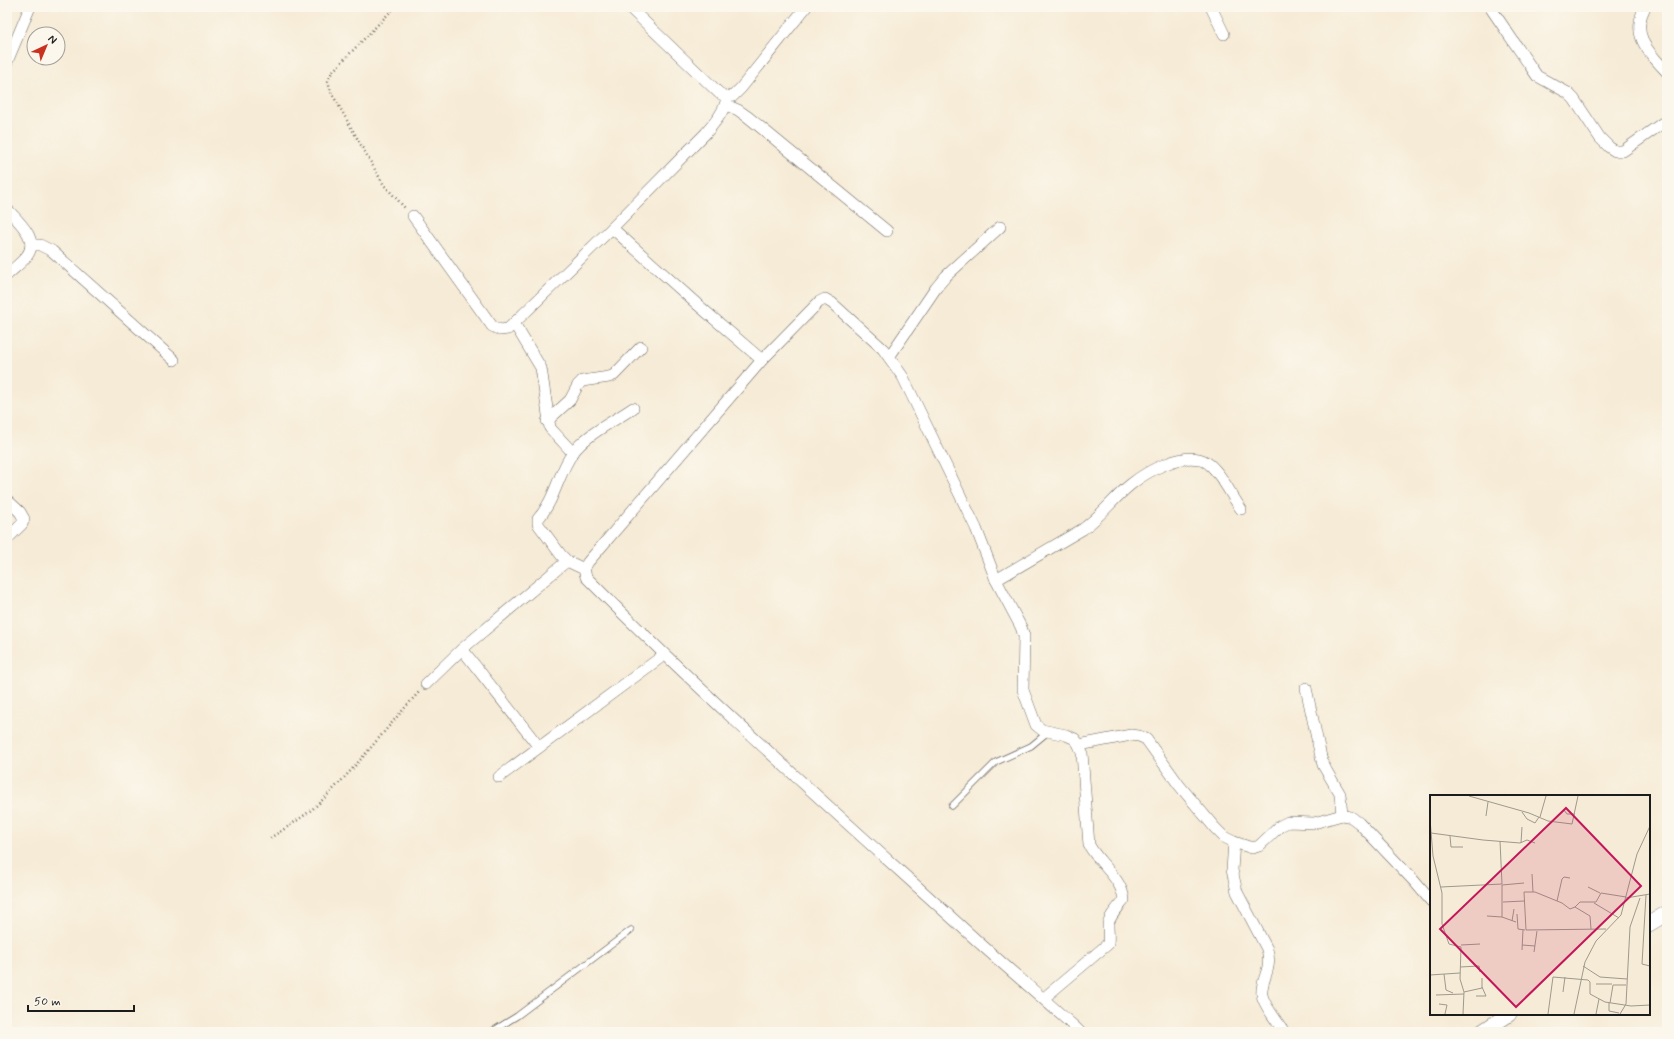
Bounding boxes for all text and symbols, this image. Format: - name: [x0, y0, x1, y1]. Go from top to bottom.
- north arrow: [26, 26, 66, 66]
- text: N: [45, 32, 60, 47]
- inset map: [1430, 795, 1650, 1015]
- scale bar: [28, 987, 134, 1013]
- text: 50 m: [34, 994, 61, 1010]

